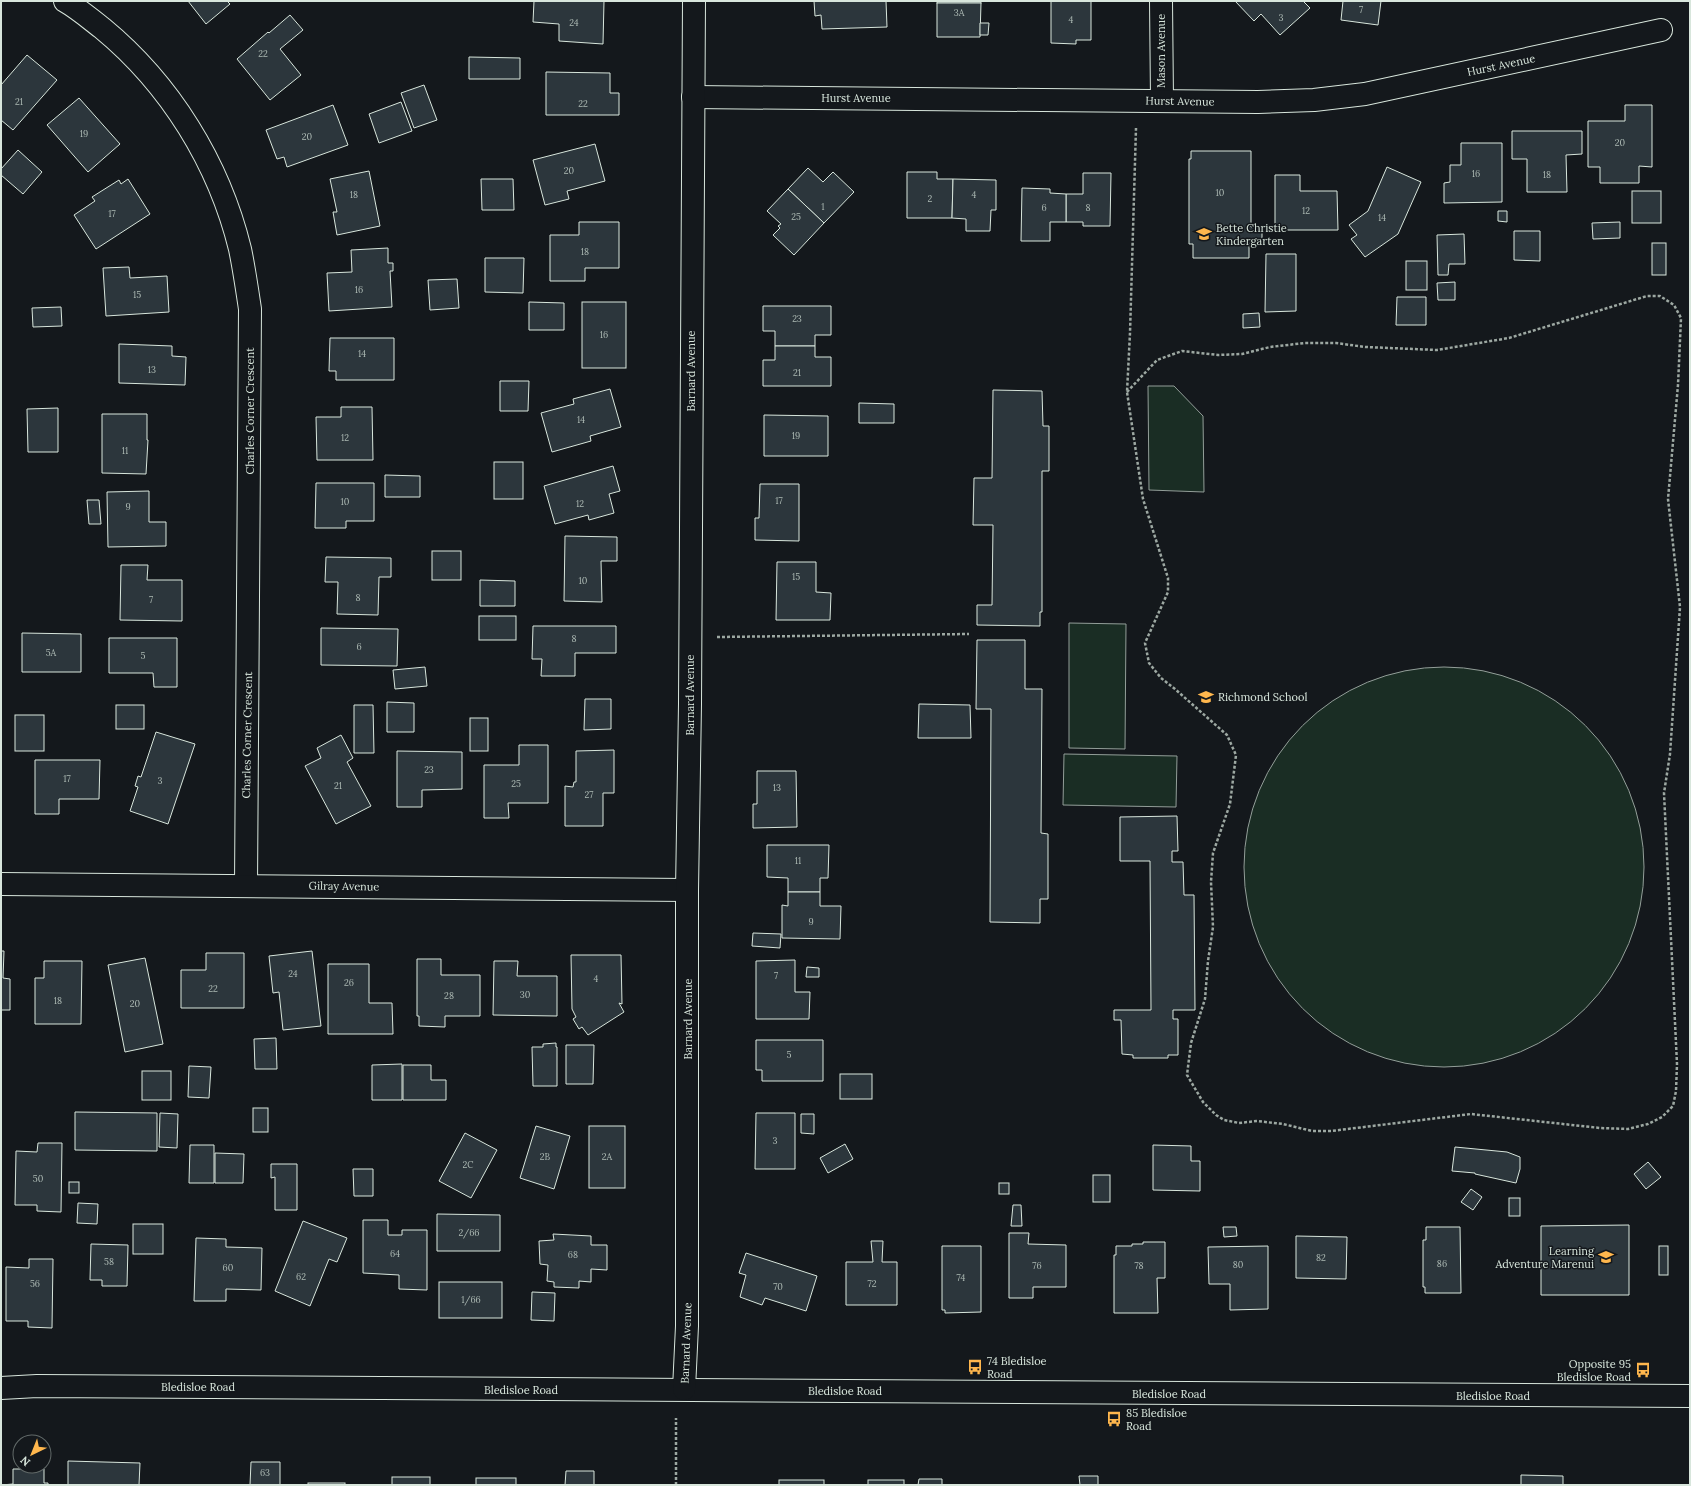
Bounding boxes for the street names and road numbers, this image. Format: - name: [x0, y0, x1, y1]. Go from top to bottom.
- street label: Mason Avenue: [1154, 14, 1168, 88]
- street label: Hurst Avenue: [1466, 51, 1536, 79]
- street label: Hurst Avenue: [821, 91, 891, 105]
- street label: Hurst Avenue: [1145, 93, 1215, 109]
- street label: Barnard Avenue: [684, 330, 698, 412]
- street label: Charles Corner Crescent: [243, 347, 257, 474]
- street label: Barnard Avenue: [683, 654, 697, 736]
- street label: Charles Corner Crescent: [239, 671, 255, 799]
- street label: Gilray Avenue: [309, 878, 380, 894]
- street label: Barnard Avenue: [681, 978, 695, 1060]
- street label: Barnard Avenue: [678, 1302, 694, 1384]
- street label: Bledisloe Road: [161, 1380, 236, 1394]
- street label: Bledisloe Road: [484, 1383, 559, 1397]
- street label: Bledisloe Road: [808, 1384, 883, 1398]
- street label: Bledisloe Road: [1132, 1387, 1207, 1401]
- street label: Bledisloe Road: [1456, 1389, 1531, 1403]

